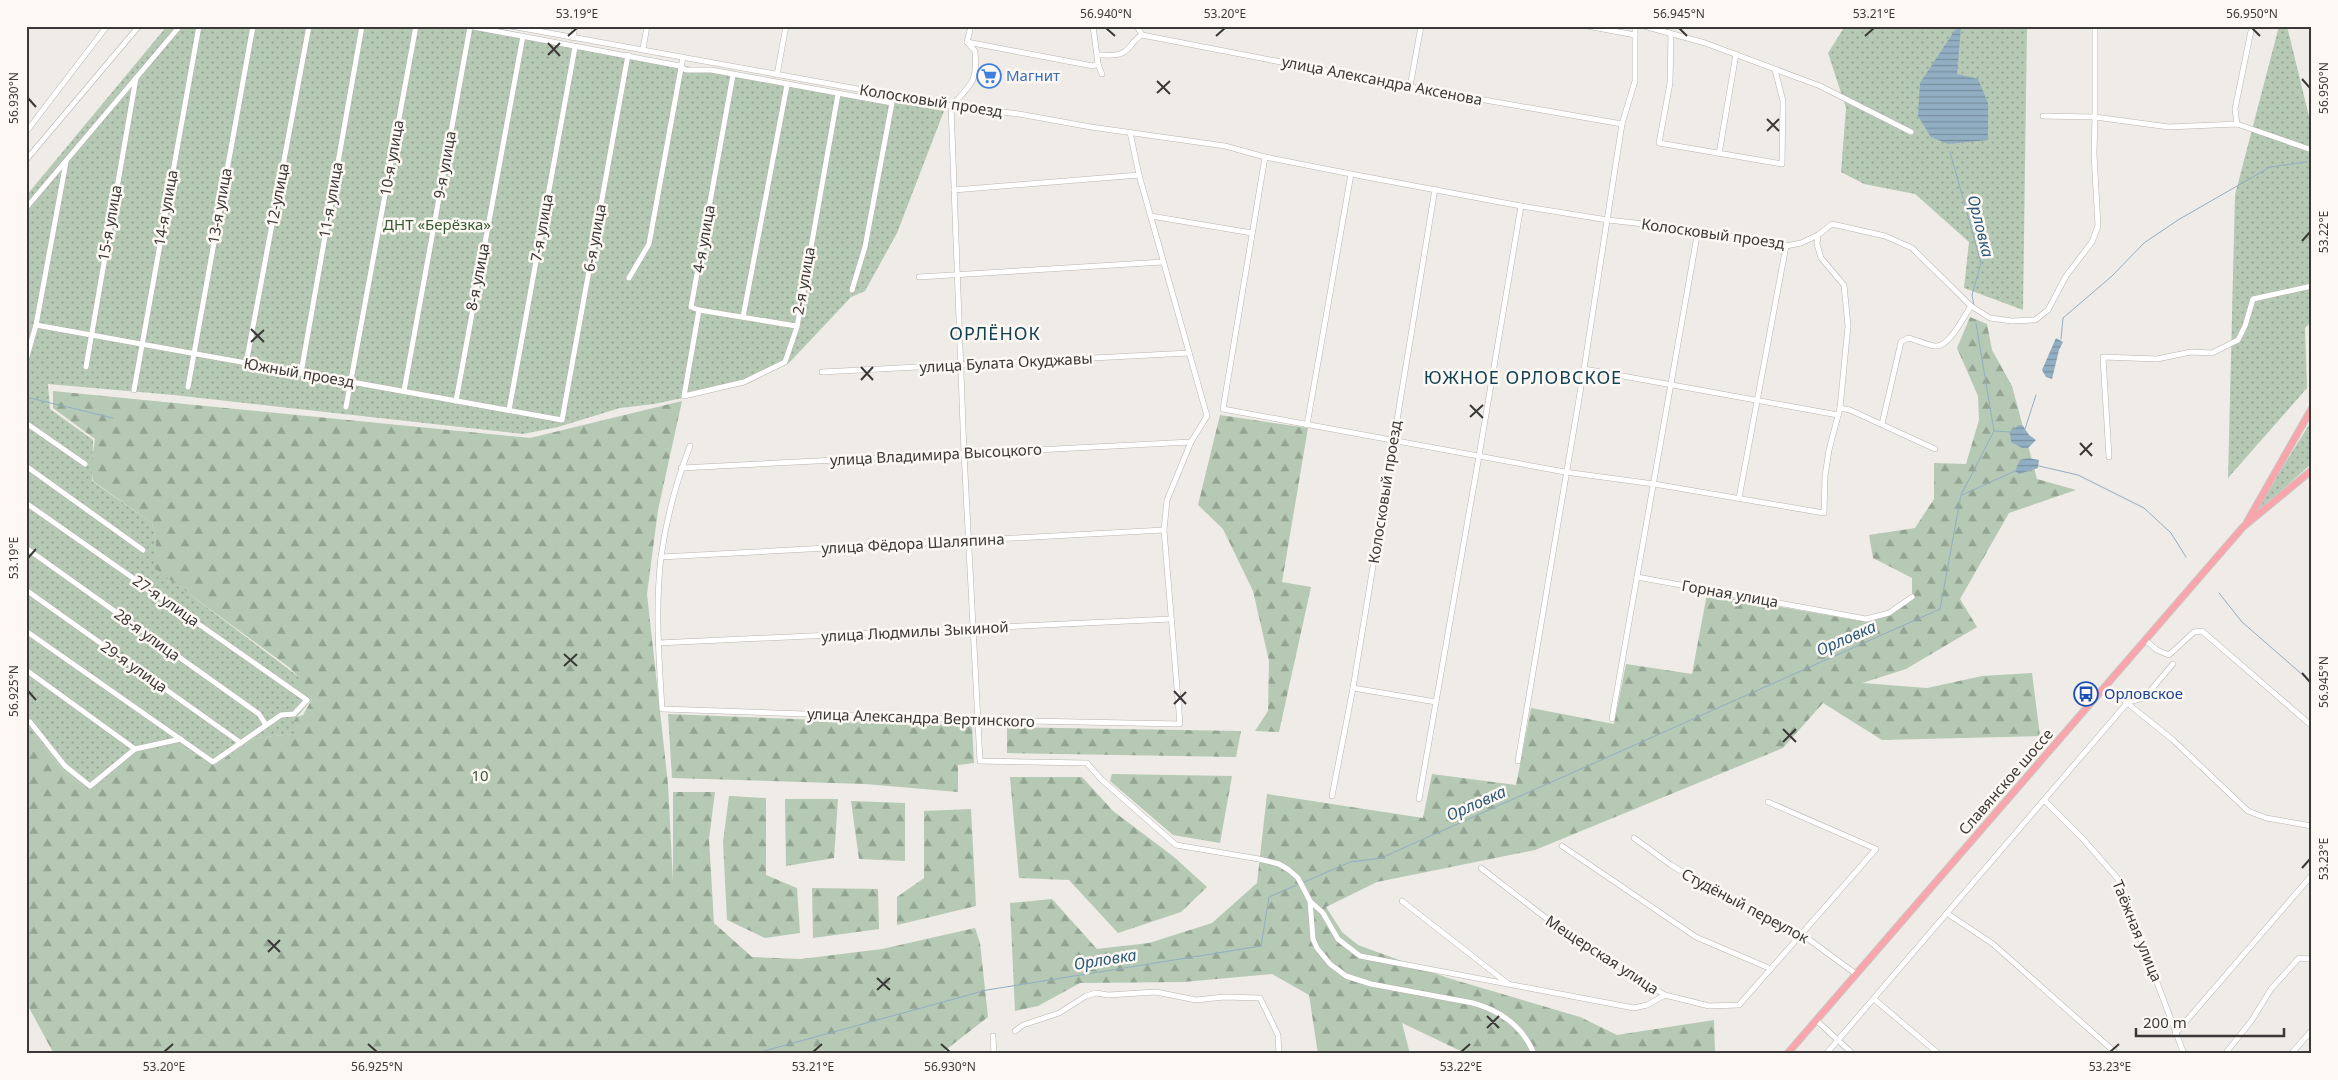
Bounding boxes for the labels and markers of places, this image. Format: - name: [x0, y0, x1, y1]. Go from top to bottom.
- supermarket icon: Магнит: [976, 63, 1002, 89]
- place label: Магнит: [1006, 65, 1060, 85]
- bus stop icon: Орловское: [2073, 681, 2099, 707]
- place label: Орловское: [2104, 683, 2183, 703]

